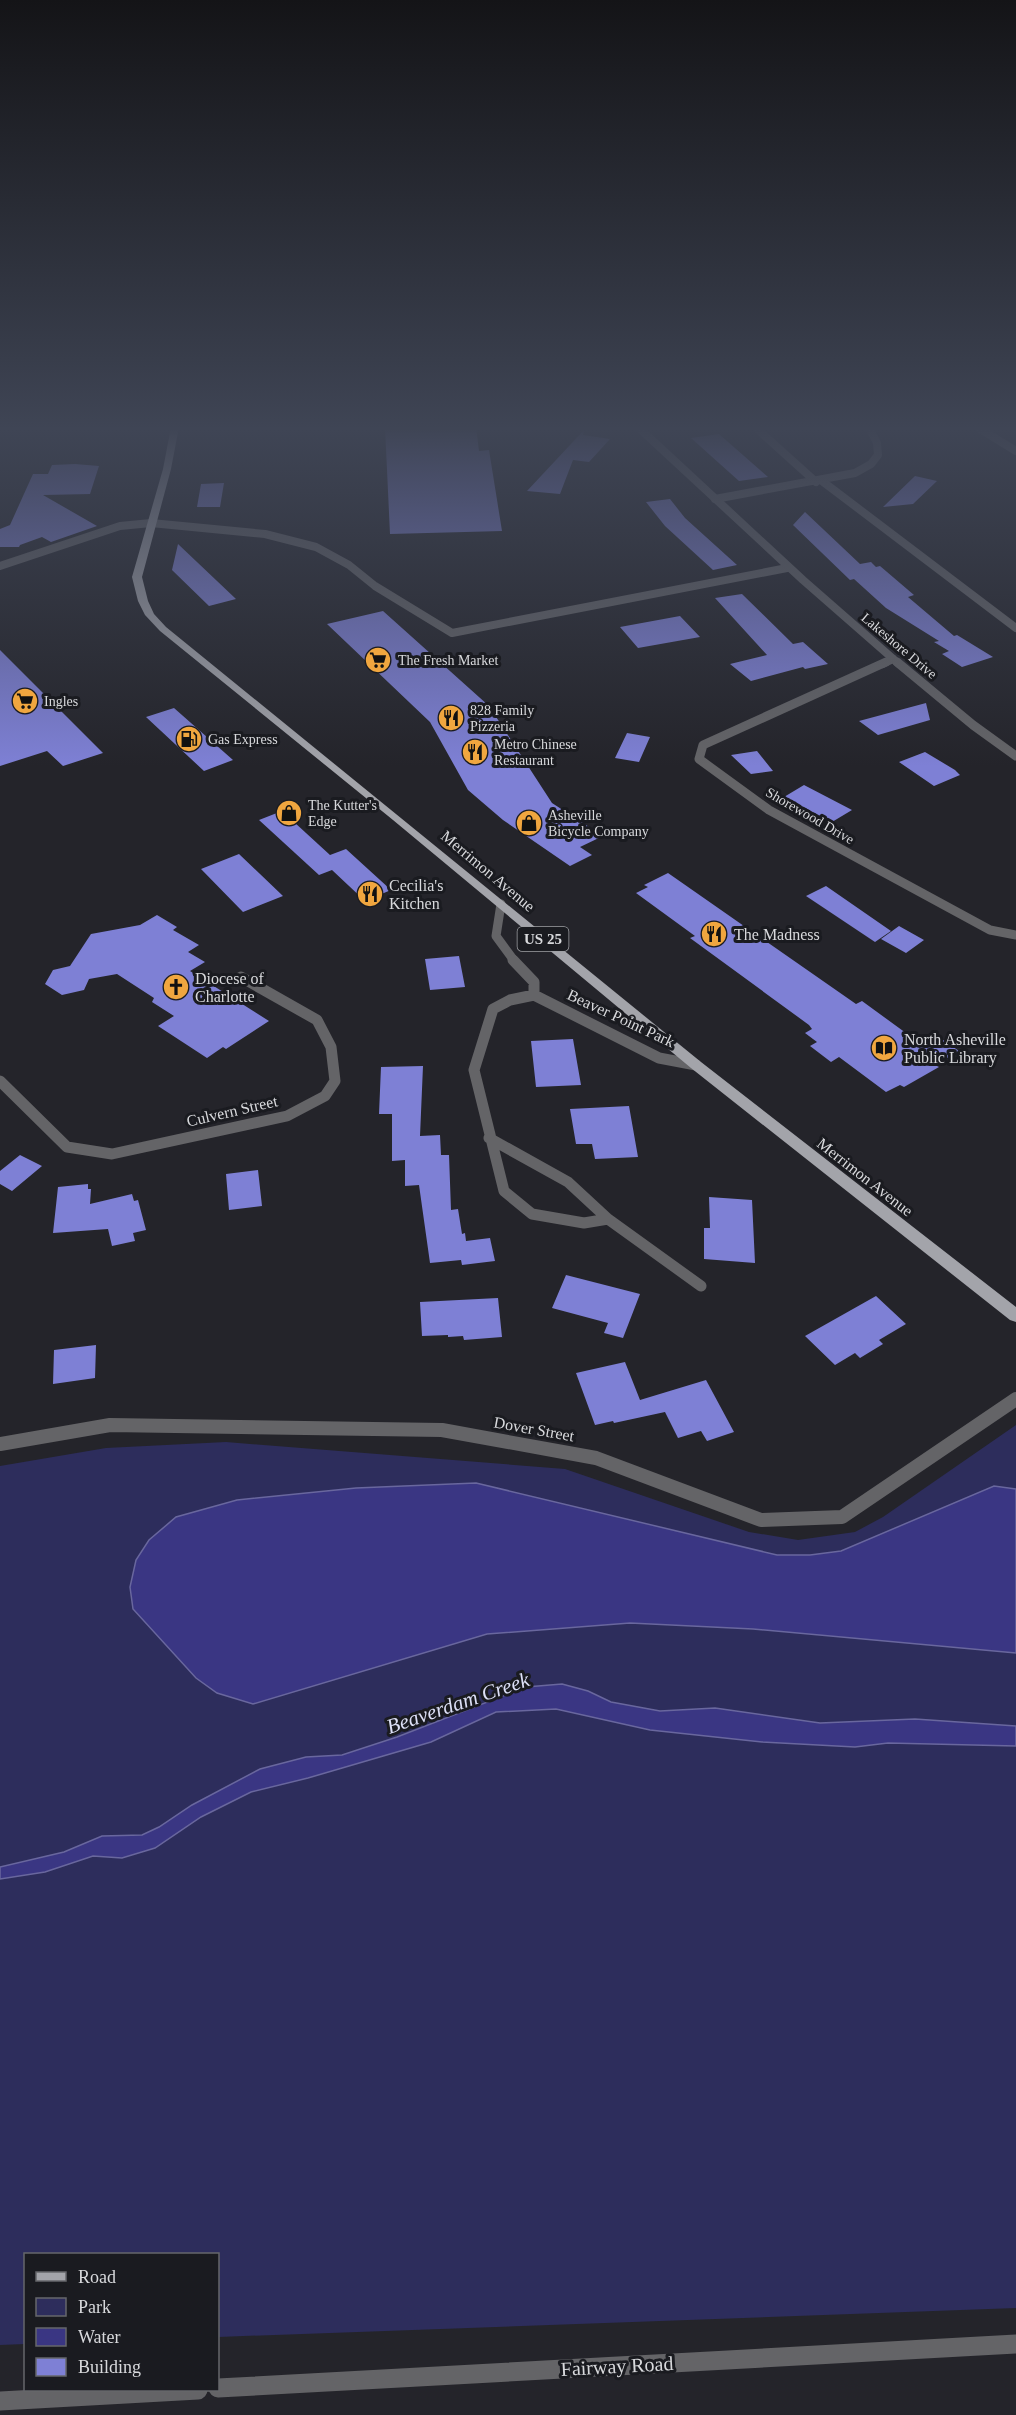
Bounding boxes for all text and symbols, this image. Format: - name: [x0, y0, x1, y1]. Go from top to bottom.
- street label: Lakeshore Drive: [858, 610, 940, 682]
- supermarket icon: The Fresh Market: [363, 645, 393, 675]
- place label: The Fresh Market: [398, 653, 498, 668]
- supermarket icon: Ingles: [10, 686, 40, 716]
- place label: Ingles: [44, 694, 78, 709]
- restaurant icon: 828 Family Pizzeria: [436, 703, 466, 733]
- place label: 828 Family Pizzeria: [470, 703, 534, 734]
- fuel station icon: Gas Express: [174, 724, 204, 754]
- place label: Gas Express: [208, 732, 278, 747]
- restaurant icon: Metro Chinese Restaurant: [460, 737, 490, 767]
- place label: Metro Chinese Restaurant: [494, 737, 577, 768]
- street label: Shorewood Drive: [763, 785, 857, 847]
- shop icon: The Kutter's Edge: [274, 798, 304, 828]
- place label: The Kutter's Edge: [308, 798, 377, 829]
- shop icon: Asheville Bicycle Company: [514, 808, 544, 838]
- place label: Asheville Bicycle Company: [548, 808, 649, 839]
- street label: Merrimon Avenue: [438, 827, 538, 915]
- place label: Cecilia's Kitchen: [389, 877, 443, 912]
- restaurant icon: Cecilia's Kitchen: [355, 879, 385, 909]
- restaurant icon: The Madness: [699, 919, 729, 949]
- place label: The Madness: [734, 926, 820, 943]
- road number: US 25: [518, 927, 568, 951]
- place label: Diocese of Charlotte: [195, 970, 265, 1005]
- church icon: Diocese of Charlotte: [161, 972, 191, 1002]
- street label: Beaver Point Park: [565, 986, 677, 1050]
- place label: North Asheville Public Library: [904, 1031, 1006, 1067]
- library icon: North Asheville Public Library: [869, 1033, 899, 1063]
- street label: Culvern Street: [185, 1092, 280, 1130]
- street label: Merrimon Avenue: [814, 1134, 916, 1220]
- street label: Dover Street: [492, 1414, 576, 1445]
- water label: Beaverdam Creek: [383, 1667, 533, 1739]
- legend: [24, 2253, 219, 2391]
- text: Road: [78, 2267, 116, 2287]
- text: Park: [78, 2297, 111, 2317]
- text: Water: [78, 2327, 121, 2347]
- street label: Fairway Road: [560, 2352, 674, 2381]
- text: Building: [78, 2357, 141, 2377]

